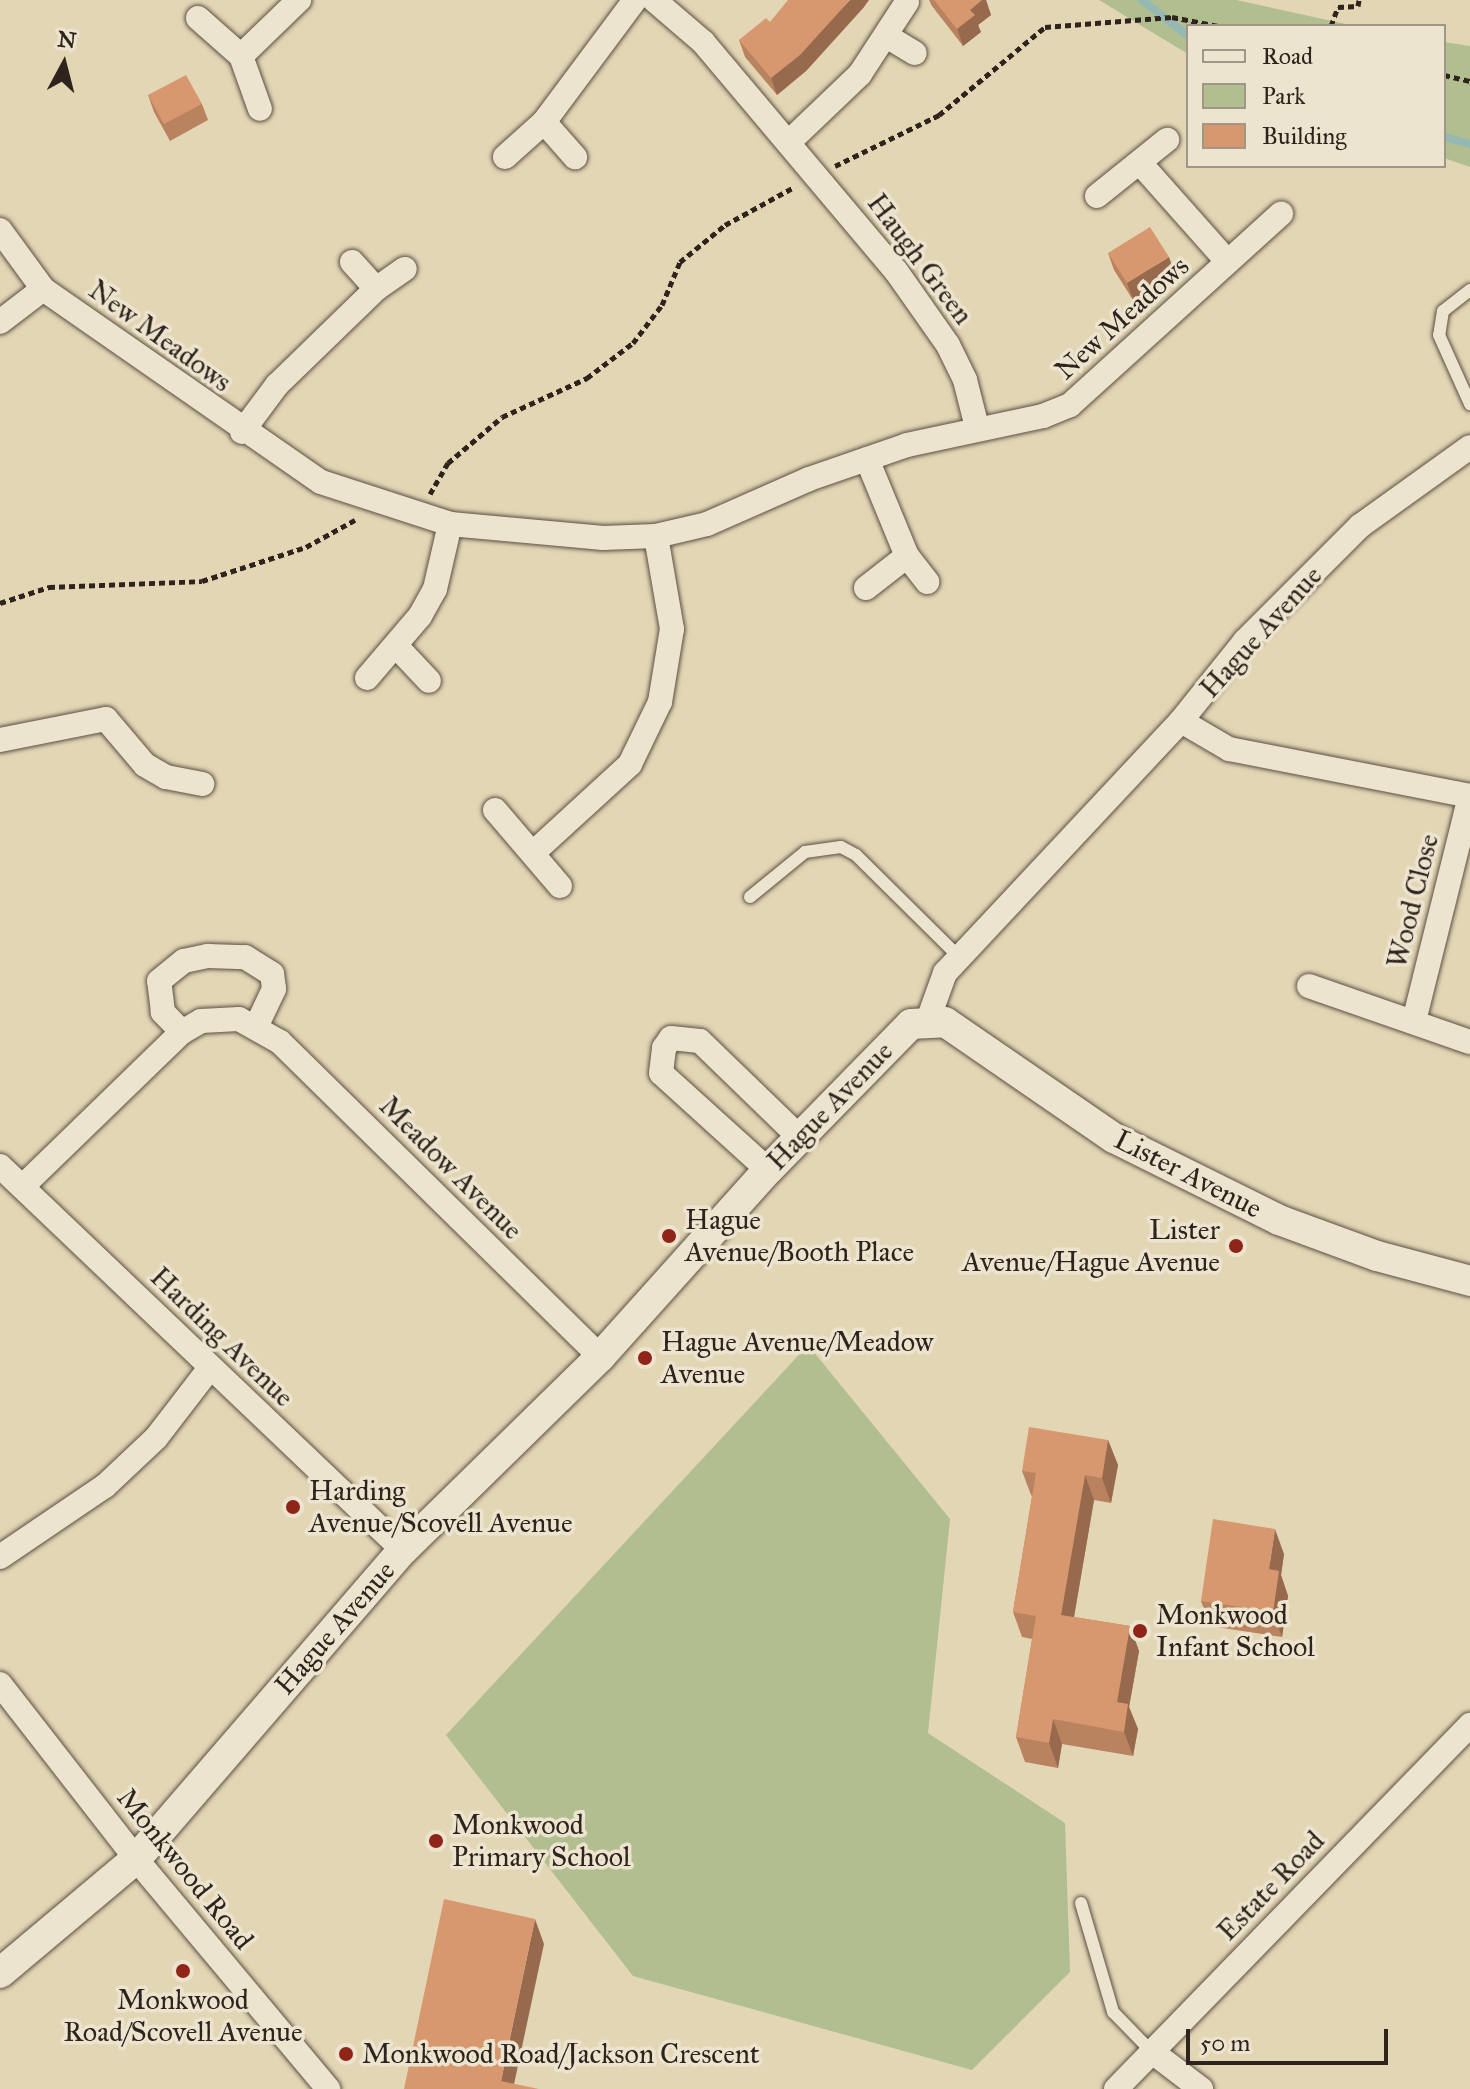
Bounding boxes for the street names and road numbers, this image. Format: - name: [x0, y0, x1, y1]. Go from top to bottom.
- street label: Haugh Green: [860, 187, 980, 331]
- street label: New Meadows: [1048, 249, 1196, 387]
- street label: New Meadows: [82, 273, 238, 399]
- street label: Hague Avenue: [1193, 559, 1329, 705]
- street label: Wood Close: [1380, 831, 1446, 971]
- street label: Hague Avenue: [760, 1035, 900, 1177]
- street label: Meadow Avenue: [372, 1089, 530, 1247]
- street label: Lister Avenue: [1109, 1123, 1267, 1225]
- street label: Harding Avenue: [143, 1260, 301, 1414]
- street label: Hague Avenue: [268, 1554, 402, 1702]
- street label: Monkwood Road: [110, 1782, 260, 1956]
- street label: Estate Road: [1211, 1824, 1331, 1948]

